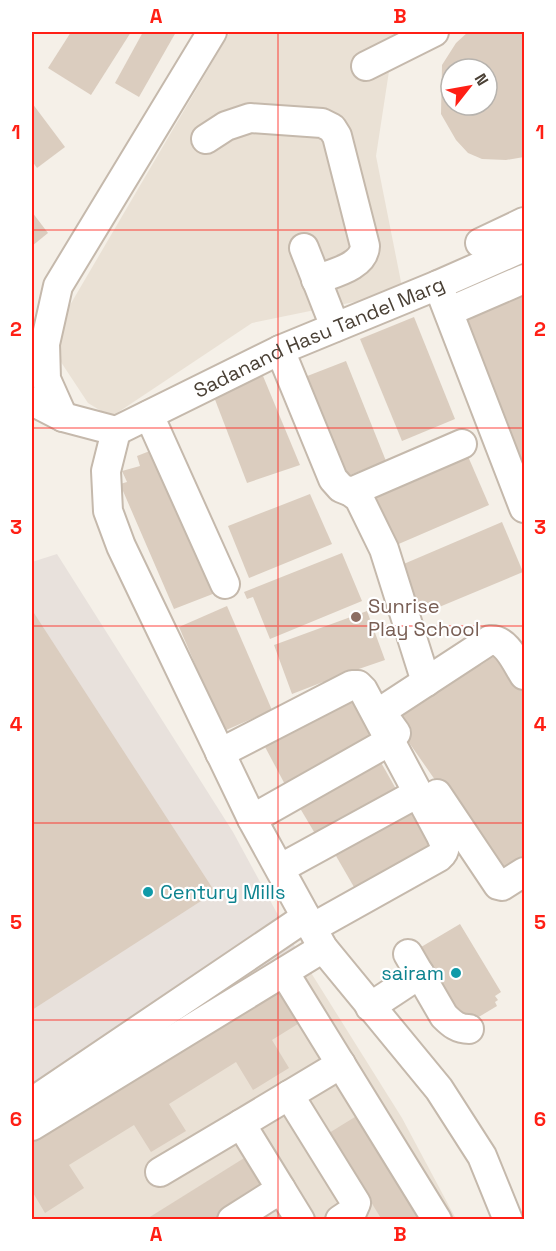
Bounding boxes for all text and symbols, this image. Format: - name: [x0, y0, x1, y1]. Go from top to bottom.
- text: A: [150, 3, 163, 29]
- text: B: [393, 3, 407, 29]
- north arrow: [439, 57, 499, 117]
- text: N: [470, 70, 493, 90]
- text: 1: [11, 119, 21, 145]
- text: 1: [535, 119, 545, 145]
- street label: Sadanand Hasu Tandel Marg: [189, 271, 448, 404]
- text: 2: [10, 316, 22, 342]
- text: 2: [534, 316, 546, 342]
- text: 3: [10, 514, 22, 540]
- text: 3: [534, 514, 546, 540]
- place label: Sunrise Play School: [368, 593, 480, 642]
- marker: Sunrise Play School: [349, 610, 363, 624]
- text: 4: [10, 711, 23, 737]
- text: 4: [534, 711, 547, 737]
- place label: Century Mills: [160, 879, 286, 905]
- marker: Century Mills: [141, 885, 155, 899]
- text: 5: [10, 909, 22, 935]
- text: 5: [534, 909, 546, 935]
- place label: sairam: [381, 960, 444, 986]
- marker: sairam: [449, 966, 463, 980]
- text: 6: [10, 1106, 22, 1132]
- text: 6: [534, 1106, 546, 1132]
- text: A: [150, 1221, 163, 1247]
- text: B: [393, 1221, 407, 1247]

